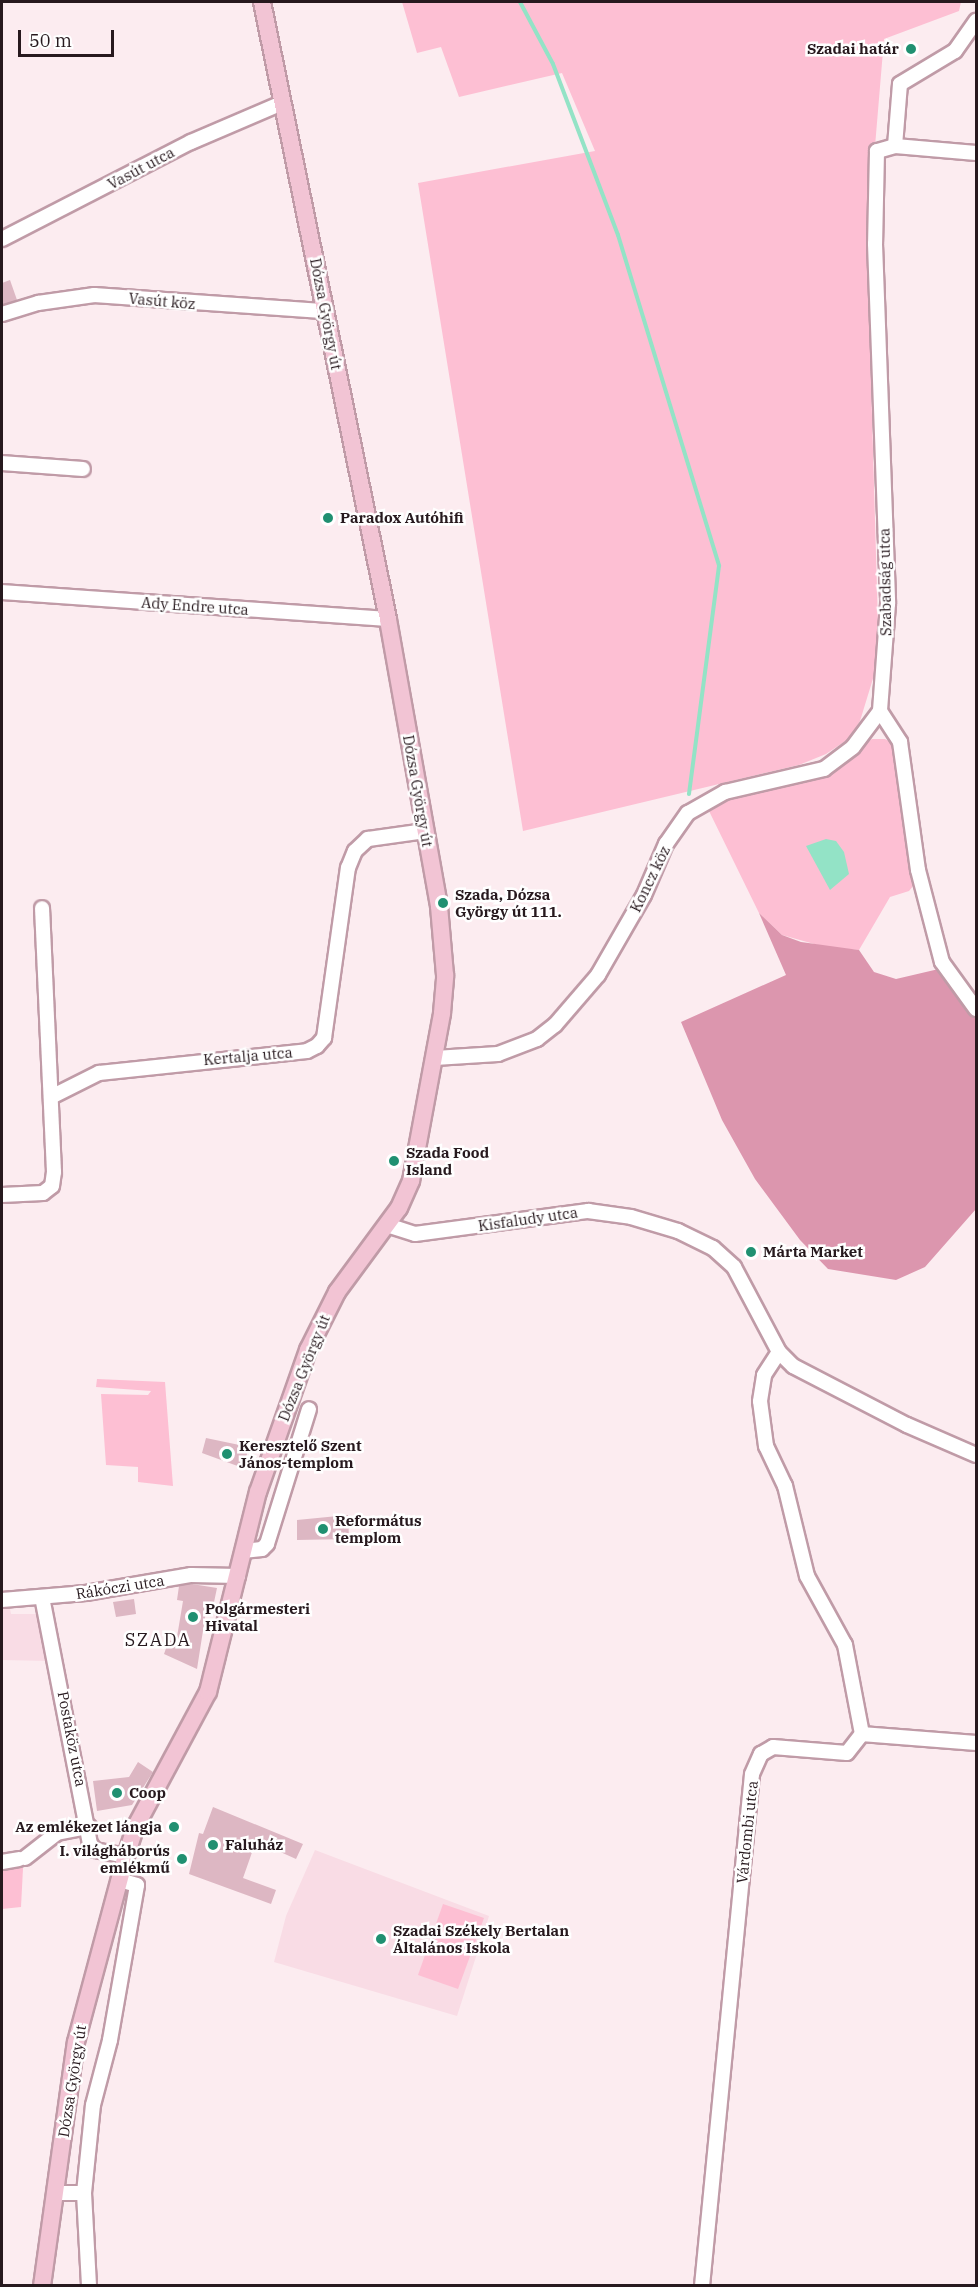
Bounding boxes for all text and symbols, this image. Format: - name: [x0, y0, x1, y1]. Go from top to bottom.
- scale bar: [21, 18, 117, 56]
- text: 50 m: [29, 29, 72, 52]
- place label: Szadai határ: [807, 40, 899, 58]
- marker: Szadai határ: [904, 42, 918, 56]
- street label: Vasút utca: [105, 143, 177, 193]
- street label: Dózsa György út: [306, 257, 346, 371]
- street label: Vasút köz: [128, 289, 196, 313]
- place label: Paradox Autóhifi: [340, 509, 464, 527]
- marker: Paradox Autóhifi: [321, 511, 335, 525]
- street label: Szabadság utca: [875, 528, 895, 636]
- street label: Ady Endre utca: [141, 593, 249, 619]
- street label: Dózsa György út: [399, 734, 437, 848]
- street label: Koncz köz: [626, 843, 674, 915]
- place label: Szada, Dózsa György út 111.: [455, 885, 562, 920]
- marker: Szada, Dózsa György út 111.: [436, 896, 450, 910]
- street label: Kertalja utca: [203, 1043, 293, 1069]
- place label: Szada Food Island: [406, 1143, 489, 1178]
- marker: Szada Food Island: [387, 1154, 401, 1168]
- street label: Kisfaludy utca: [477, 1203, 579, 1235]
- place label: Márta Market: [763, 1243, 863, 1261]
- marker: Márta Market: [744, 1245, 758, 1259]
- street label: Dózsa György út: [274, 1312, 334, 1424]
- place label: Keresztelő Szent János-templom: [239, 1436, 362, 1471]
- marker: Keresztelő Szent János-templom: [220, 1447, 234, 1461]
- place label: Református templom: [335, 1511, 422, 1546]
- marker: Református templom: [316, 1522, 330, 1536]
- street label: Rákóczi utca: [74, 1571, 166, 1603]
- place label: Polgármesteri Hivatal: [205, 1599, 310, 1634]
- marker: Polgármesteri Hivatal: [186, 1610, 200, 1624]
- district label: SZADA: [125, 1629, 191, 1651]
- street label: Postaköz utca: [54, 1690, 90, 1788]
- street label: Várdombi utca: [733, 1780, 761, 1884]
- place label: Coop: [129, 1784, 166, 1802]
- marker: Coop: [110, 1786, 124, 1800]
- place label: Az emlékezet lángja: [15, 1818, 162, 1836]
- marker: Az emlékezet lángja: [167, 1820, 181, 1834]
- place label: Faluház: [225, 1836, 283, 1854]
- marker: Faluház: [206, 1838, 220, 1852]
- place label: I. világháborús emlékmű: [60, 1841, 170, 1876]
- marker: I. világháborús emlékmű: [175, 1852, 189, 1866]
- place label: Szadai Székely Bertalan Általános Iskola: [393, 1921, 569, 1956]
- marker: Szadai Székely Bertalan Általános Iskola: [374, 1932, 388, 1946]
- street label: Dózsa György út: [54, 2024, 90, 2138]

